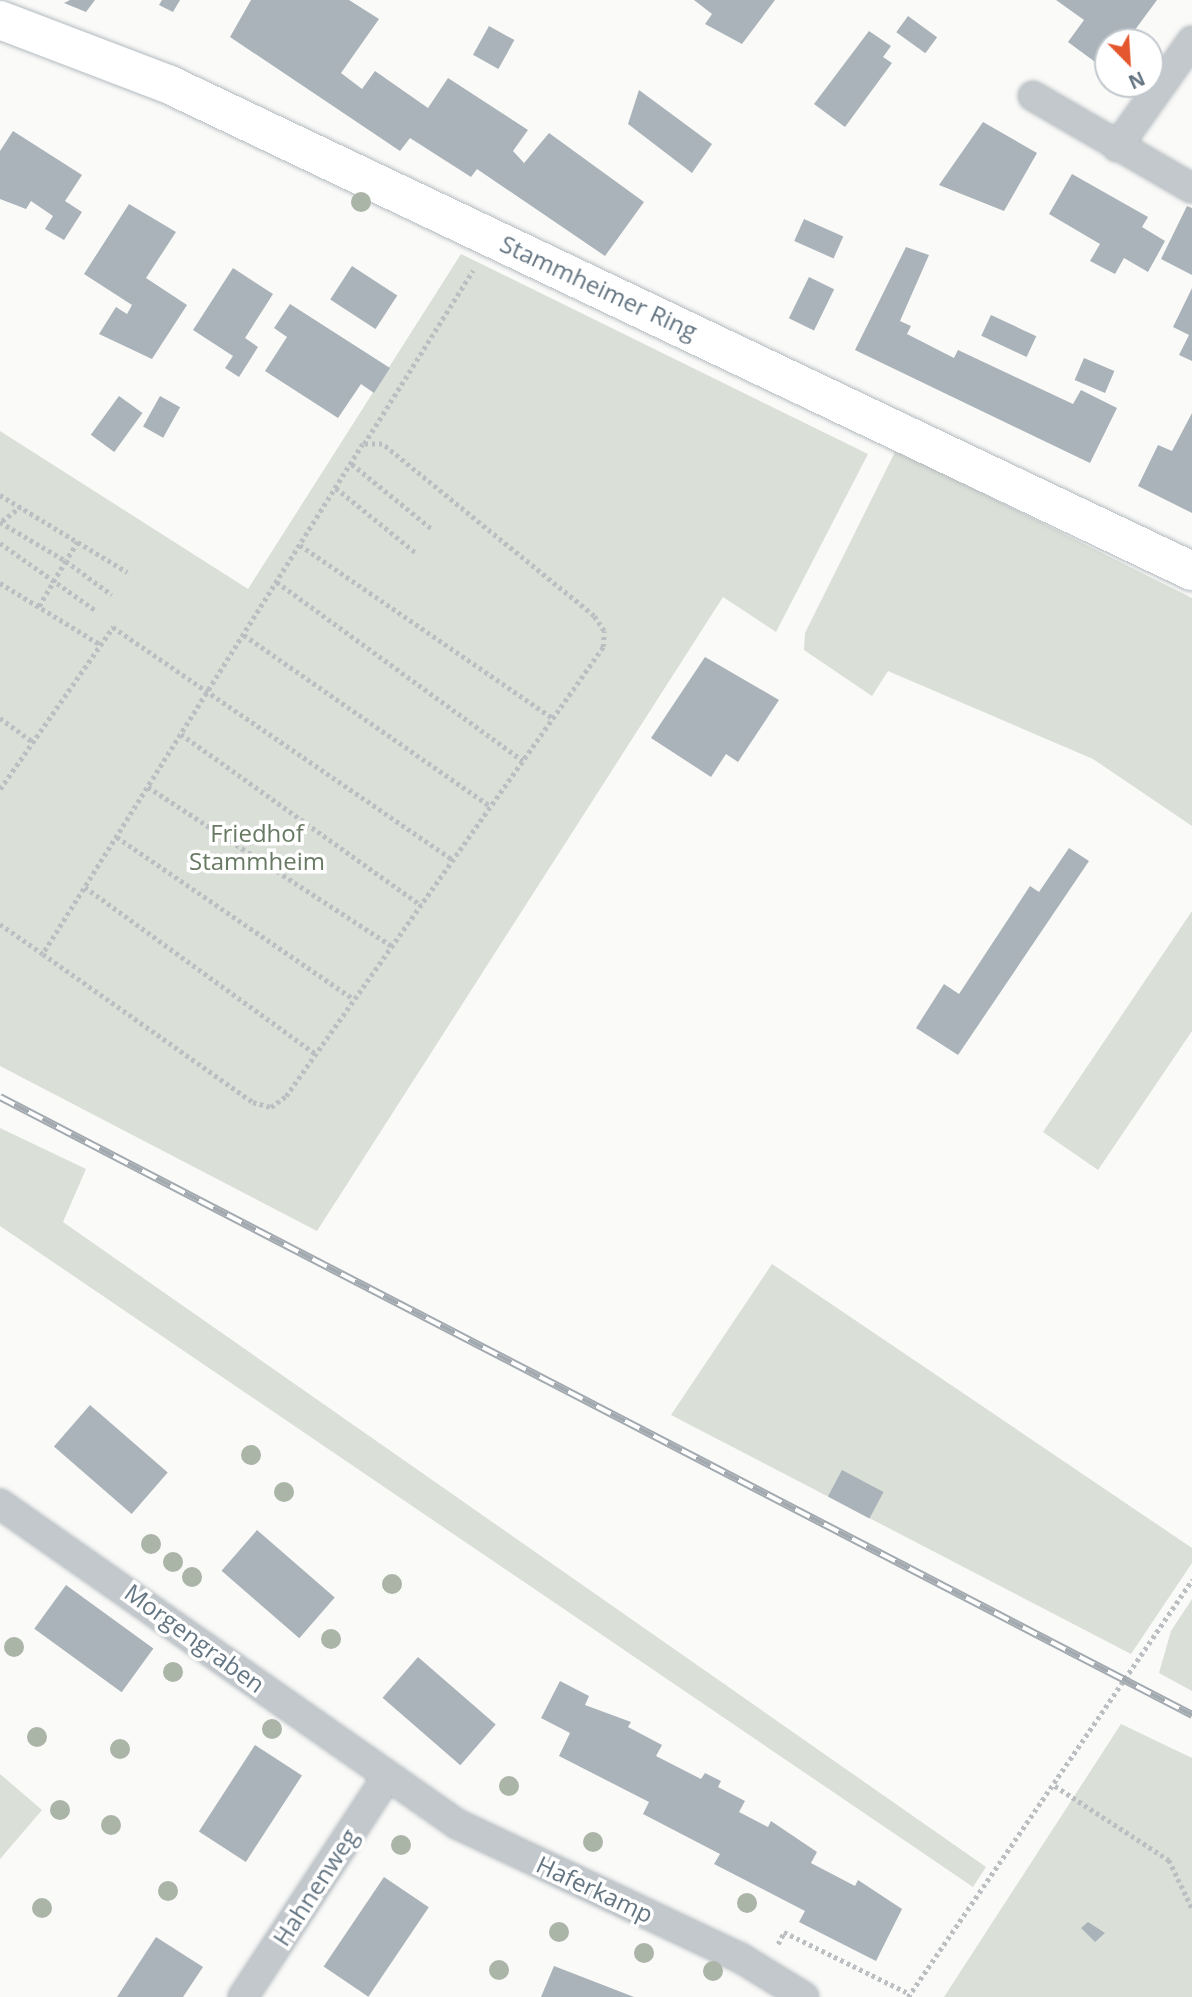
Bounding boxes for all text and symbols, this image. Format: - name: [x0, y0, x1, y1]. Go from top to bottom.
- north arrow: [1094, 28, 1164, 98]
- text: N: [1124, 65, 1149, 95]
- street label: Stammheimer Ring: [496, 229, 702, 345]
- park label: Friedhof Stammheim: [189, 819, 325, 875]
- street label: Morgengraben: [119, 1578, 271, 1698]
- street label: Hahnenweg: [266, 1823, 364, 1951]
- street label: Haferkamp: [532, 1849, 658, 1929]

